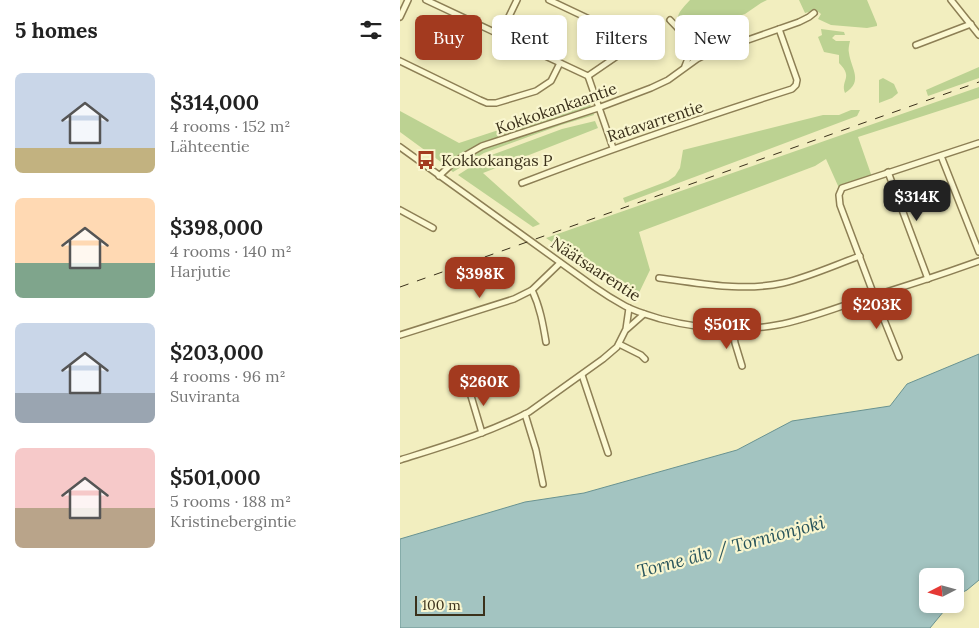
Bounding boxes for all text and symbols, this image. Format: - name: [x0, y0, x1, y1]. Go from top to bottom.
- chip: Buy: [415, 15, 482, 60]
- chip: Rent: [492, 15, 567, 60]
- chip: Filters: [577, 15, 665, 60]
- chip: New: [675, 15, 749, 60]
- icon: filters: [357, 16, 385, 44]
- text: 5 homes: [15, 17, 98, 44]
- street label: Kokkokankaantie: [493, 78, 620, 138]
- text: $314,000: [170, 89, 259, 116]
- icon: home: [55, 93, 115, 153]
- street label: Ratavarrentie: [604, 96, 706, 146]
- text: 4 rooms · 152 m²: [170, 116, 290, 136]
- text: Lähteentie: [170, 136, 250, 156]
- bus stop icon: Kokkokangas P: [415, 149, 437, 171]
- place label: Kokkokangas P: [441, 150, 553, 170]
- pin: $314K: [882, 180, 952, 222]
- text: $314K: [894, 186, 940, 206]
- text: $398,000: [170, 214, 263, 241]
- icon: home: [55, 218, 115, 278]
- street label: Näätsaarentie: [547, 233, 645, 306]
- text: 4 rooms · 140 m²: [170, 241, 292, 261]
- pin: $398K: [445, 256, 515, 299]
- text: Harjutie: [170, 261, 231, 281]
- text: $398K: [456, 263, 504, 283]
- pin: $203K: [842, 288, 912, 330]
- text: $203K: [853, 294, 901, 314]
- pin: $501K: [692, 308, 762, 350]
- text: $501K: [704, 314, 750, 334]
- text: $203,000: [170, 339, 264, 366]
- icon: home: [55, 343, 115, 403]
- pin: $260K: [449, 364, 519, 407]
- text: 4 rooms · 96 m²: [170, 366, 286, 386]
- text: $260K: [460, 371, 508, 391]
- text: Suviranta: [170, 386, 240, 406]
- text: $501,000: [170, 464, 261, 491]
- icon: home: [55, 468, 115, 528]
- text: 5 rooms · 188 m²: [170, 491, 291, 511]
- water label: Torne älv / Tornionjoki: [635, 510, 827, 583]
- text: Kristinebergintie: [170, 511, 296, 531]
- north arrow: [919, 568, 964, 612]
- map controls: [919, 568, 964, 613]
- scale bar: [415, 593, 485, 616]
- text: 100 m: [422, 596, 461, 614]

